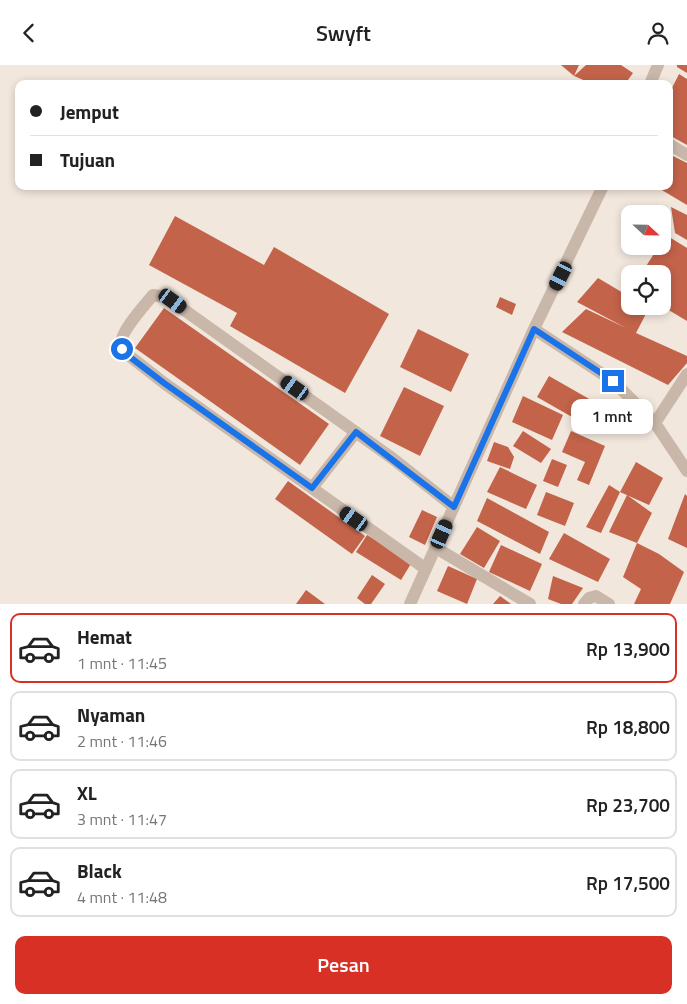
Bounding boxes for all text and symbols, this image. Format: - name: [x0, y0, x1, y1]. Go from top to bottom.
- text: Swyft: [316, 16, 371, 50]
- icon: back: [15, 19, 43, 47]
- icon: person: [644, 19, 672, 47]
- text: Jemput: [60, 97, 119, 126]
- text: Tujuan: [60, 145, 115, 174]
- north arrow: [621, 205, 671, 255]
- map controls: [621, 205, 671, 315]
- car: [547, 259, 574, 293]
- button: locate: [621, 265, 671, 315]
- car: [156, 286, 189, 316]
- route start: [111, 338, 133, 360]
- route end: [602, 370, 624, 392]
- car: [278, 373, 311, 403]
- callout: 1 mnt: [572, 399, 654, 433]
- text: 1 mnt: [592, 404, 632, 428]
- car: [337, 504, 370, 534]
- car: [429, 517, 454, 551]
- text: Hemat: [77, 622, 132, 651]
- icon: car: [17, 626, 62, 671]
- text: Rp 13,900: [586, 634, 670, 663]
- text: 1 mnt · 11:45: [77, 651, 167, 675]
- text: Nyaman: [77, 700, 145, 729]
- icon: car: [17, 704, 62, 749]
- text: Rp 18,800: [586, 712, 670, 741]
- text: 2 mnt · 11:46: [77, 729, 167, 753]
- text: XL: [77, 778, 97, 807]
- icon: car: [17, 782, 62, 827]
- text: Rp 23,700: [586, 790, 670, 819]
- text: 3 mnt · 11:47: [77, 807, 167, 831]
- text: Black: [77, 856, 122, 885]
- icon: car: [17, 860, 62, 905]
- text: Rp 17,500: [586, 868, 670, 897]
- text: 4 mnt · 11:48: [77, 885, 167, 909]
- button: Pesan: [15, 936, 672, 994]

